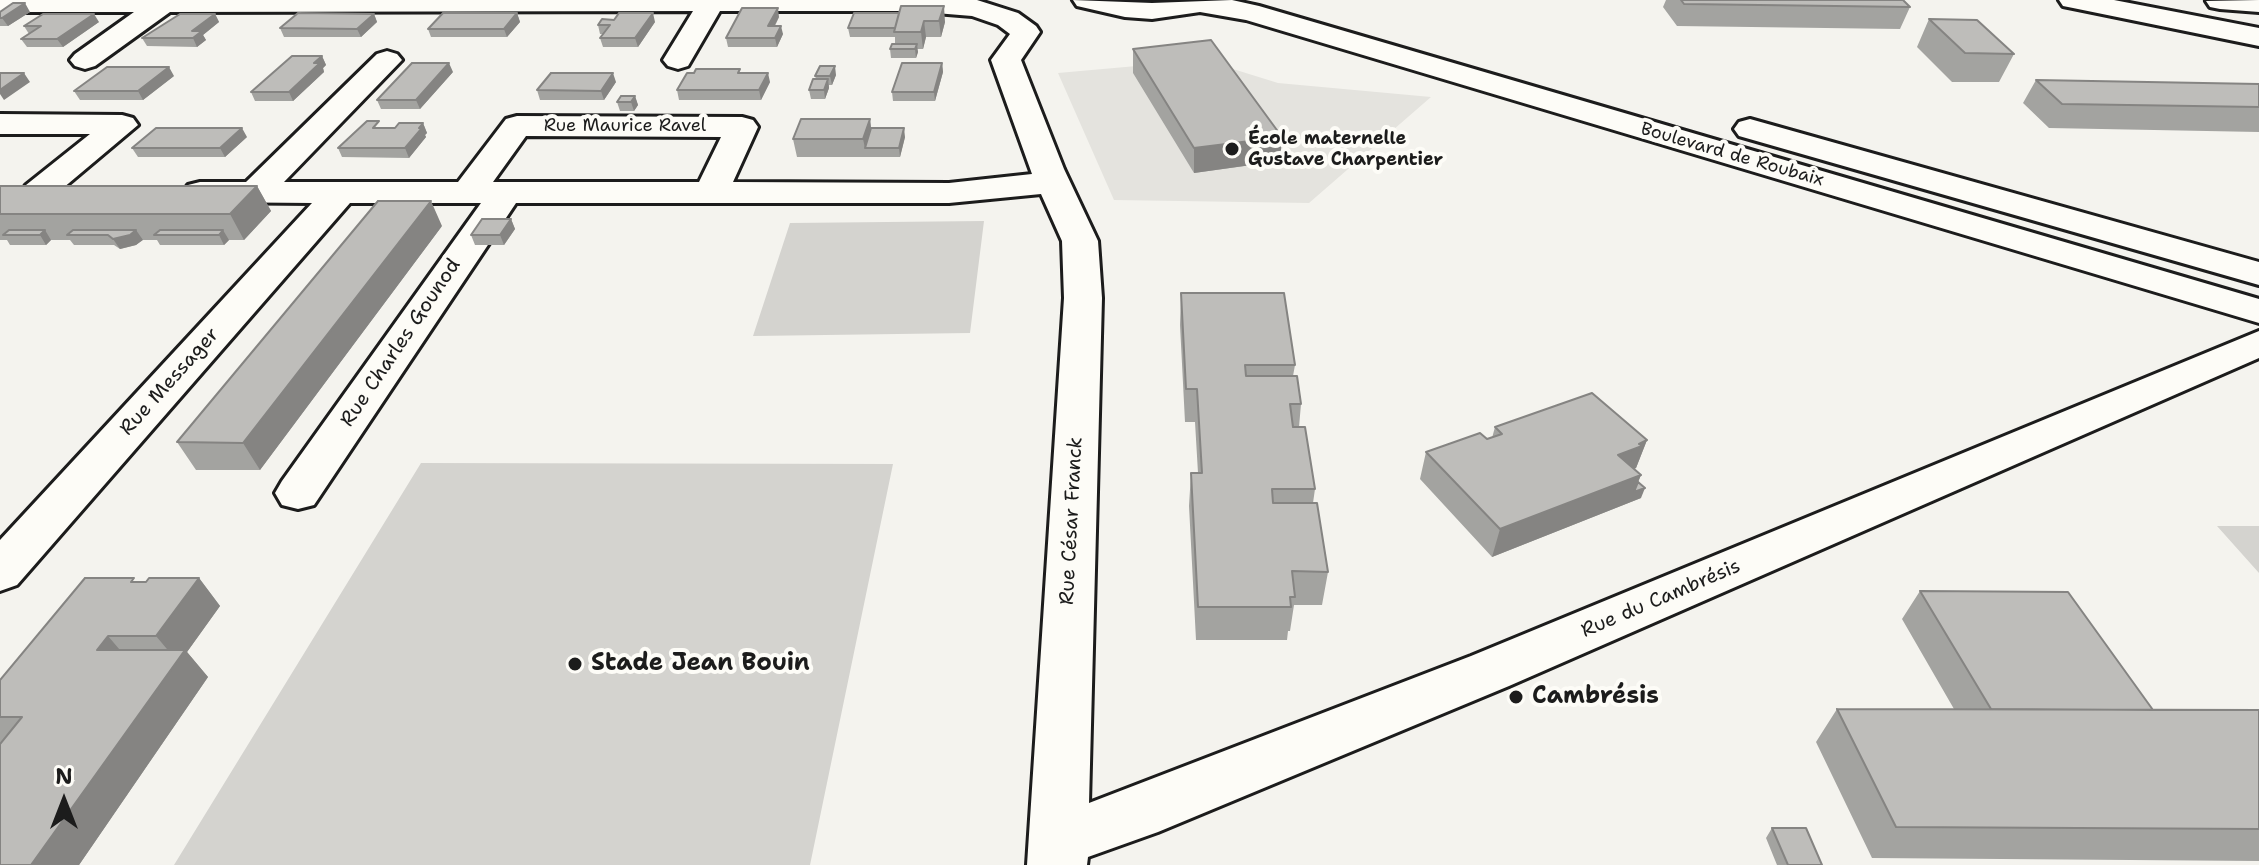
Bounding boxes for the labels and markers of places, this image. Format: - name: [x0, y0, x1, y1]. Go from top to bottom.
- place label: École maternelle Gustave Charpentier: [1248, 128, 1443, 170]
- marker: École maternelle Gustave Charpentier: [1223, 140, 1241, 158]
- place label: Stade Jean Bouin: [591, 650, 810, 678]
- marker: Stade Jean Bouin: [566, 655, 584, 673]
- place label: Cambrésis: [1532, 683, 1659, 711]
- marker: Cambrésis: [1507, 688, 1525, 706]

